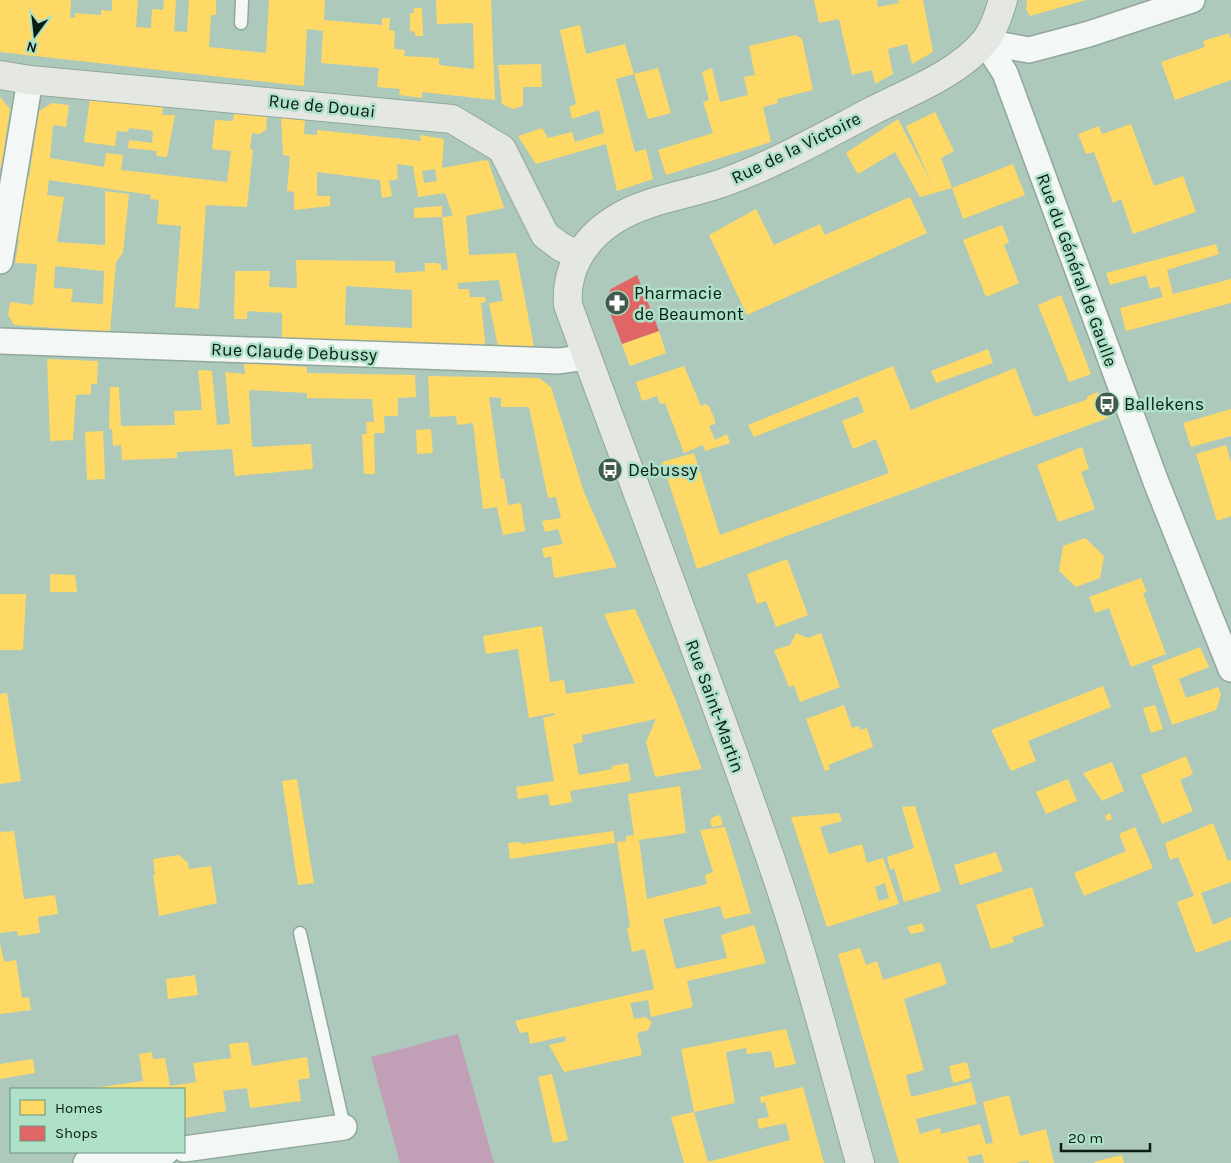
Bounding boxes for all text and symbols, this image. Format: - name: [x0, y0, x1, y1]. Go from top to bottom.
- north arrow: [10, 10, 60, 60]
- text: N: [25, 38, 39, 57]
- street label: Rue de Douai: [267, 89, 377, 123]
- street label: Rue de la Victoire: [728, 107, 864, 189]
- street label: Rue du Général de Gaulle: [1032, 170, 1122, 370]
- place label: Pharmacie de Beaumont: [634, 282, 744, 325]
- pharmacy icon: Pharmacie de Beaumont: [604, 290, 630, 316]
- street label: Rue Claude Debussy: [211, 338, 378, 366]
- bus stop icon: Ballekens: [1094, 391, 1120, 417]
- place label: Ballekens: [1124, 393, 1204, 415]
- bus stop icon: Debussy: [597, 457, 623, 483]
- place label: Debussy: [628, 459, 698, 481]
- street label: Rue Saint-Martin: [681, 636, 749, 776]
- legend: [10, 1088, 185, 1153]
- text: Homes: [55, 1099, 103, 1117]
- scale bar: [1061, 1120, 1150, 1152]
- text: Shops: [55, 1124, 98, 1142]
- text: 20 m: [1068, 1129, 1103, 1147]

